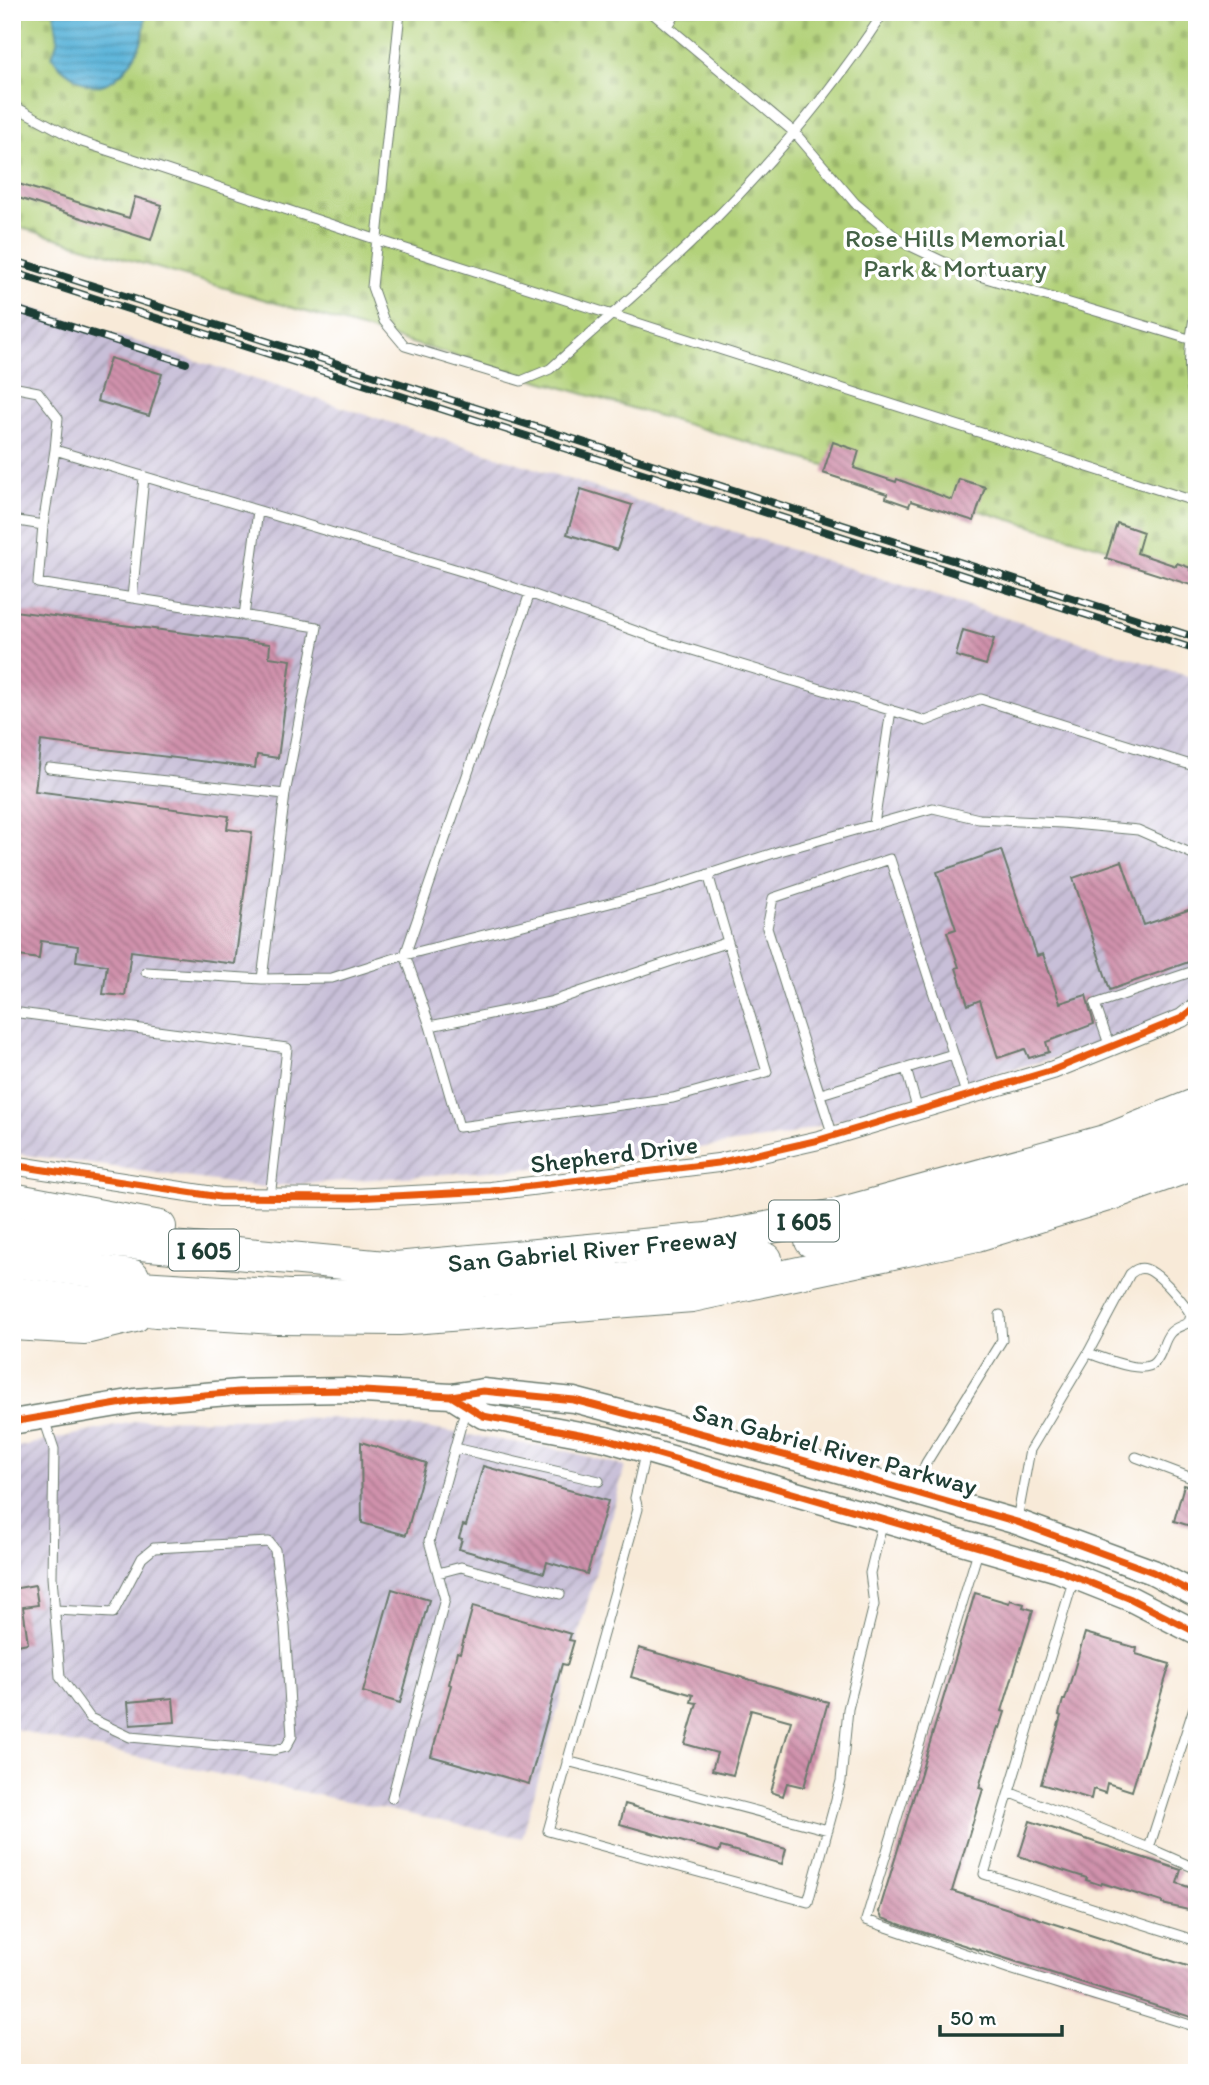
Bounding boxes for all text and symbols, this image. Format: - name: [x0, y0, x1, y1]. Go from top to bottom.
- park label: Rose Hills Memorial Park & Mortuary: [845, 222, 1065, 284]
- street label: Shepherd Drive: [528, 1128, 700, 1180]
- road number: I 605: [769, 1200, 839, 1241]
- street label: San Gabriel River Freeway: [446, 1218, 740, 1279]
- road number: I 605: [169, 1230, 239, 1270]
- street label: San Gabriel River Parkway: [689, 1396, 981, 1502]
- scale bar: [940, 1994, 1062, 2038]
- text: 50 m: [950, 2005, 997, 2030]

